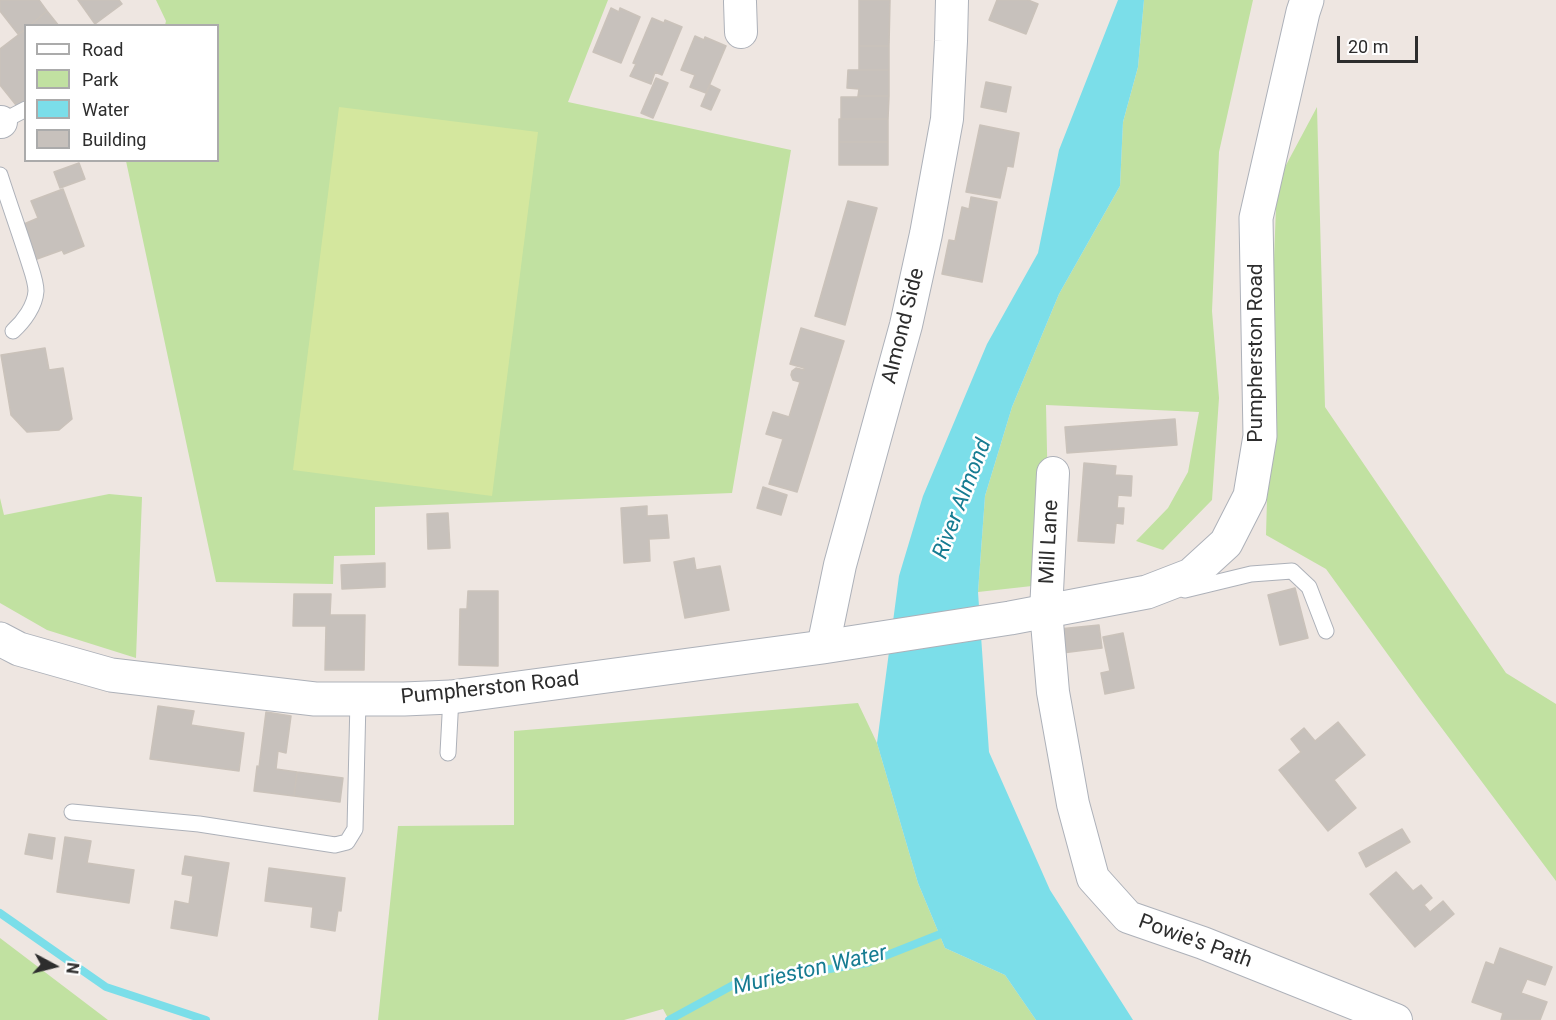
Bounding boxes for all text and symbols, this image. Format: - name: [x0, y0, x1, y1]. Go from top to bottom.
- legend: [24, 24, 219, 162]
- scale bar: [1340, 24, 1421, 62]
- text: 20 m: [1348, 36, 1388, 57]
- text: Road: [82, 39, 123, 60]
- text: Park: [82, 69, 118, 90]
- text: Water: [82, 99, 129, 120]
- text: Building: [82, 129, 146, 150]
- street label: Pumpherston Road: [1244, 263, 1270, 443]
- street label: Almond Side: [877, 266, 931, 386]
- water label: River Almond: [928, 435, 998, 563]
- street label: Mill Lane: [1035, 499, 1065, 585]
- street label: Pumpherston Road: [400, 667, 580, 711]
- street label: Powie's Path: [1135, 910, 1255, 974]
- north arrow: [24, 936, 84, 996]
- water label: Murieston Water: [731, 940, 889, 1002]
- text: N: [62, 961, 82, 975]

